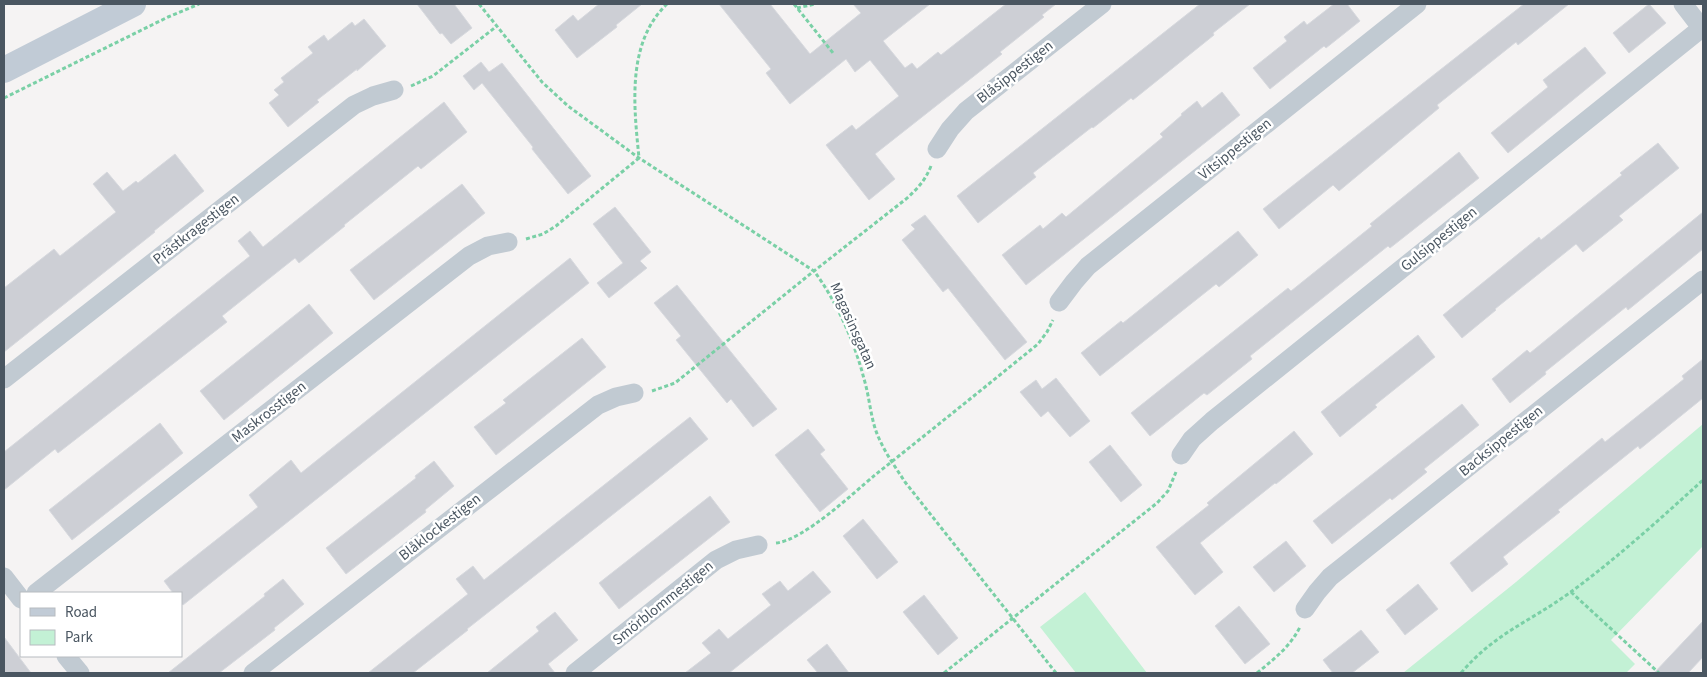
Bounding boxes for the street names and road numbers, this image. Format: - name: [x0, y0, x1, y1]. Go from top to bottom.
- street label: Blåsippestigen: [972, 35, 1058, 109]
- street label: Vitsippestigen: [1194, 113, 1276, 185]
- street label: Prästkragestigen: [148, 189, 244, 269]
- street label: Gulsippestigen: [1396, 202, 1482, 276]
- street label: Magasinsgatan: [824, 279, 882, 373]
- street label: Maskrosstigen: [227, 376, 311, 448]
- street label: Backsippestigen: [1455, 401, 1547, 481]
- street label: Blåklockestigen: [395, 488, 485, 566]
- street label: Smörblommestigen: [608, 556, 718, 650]

